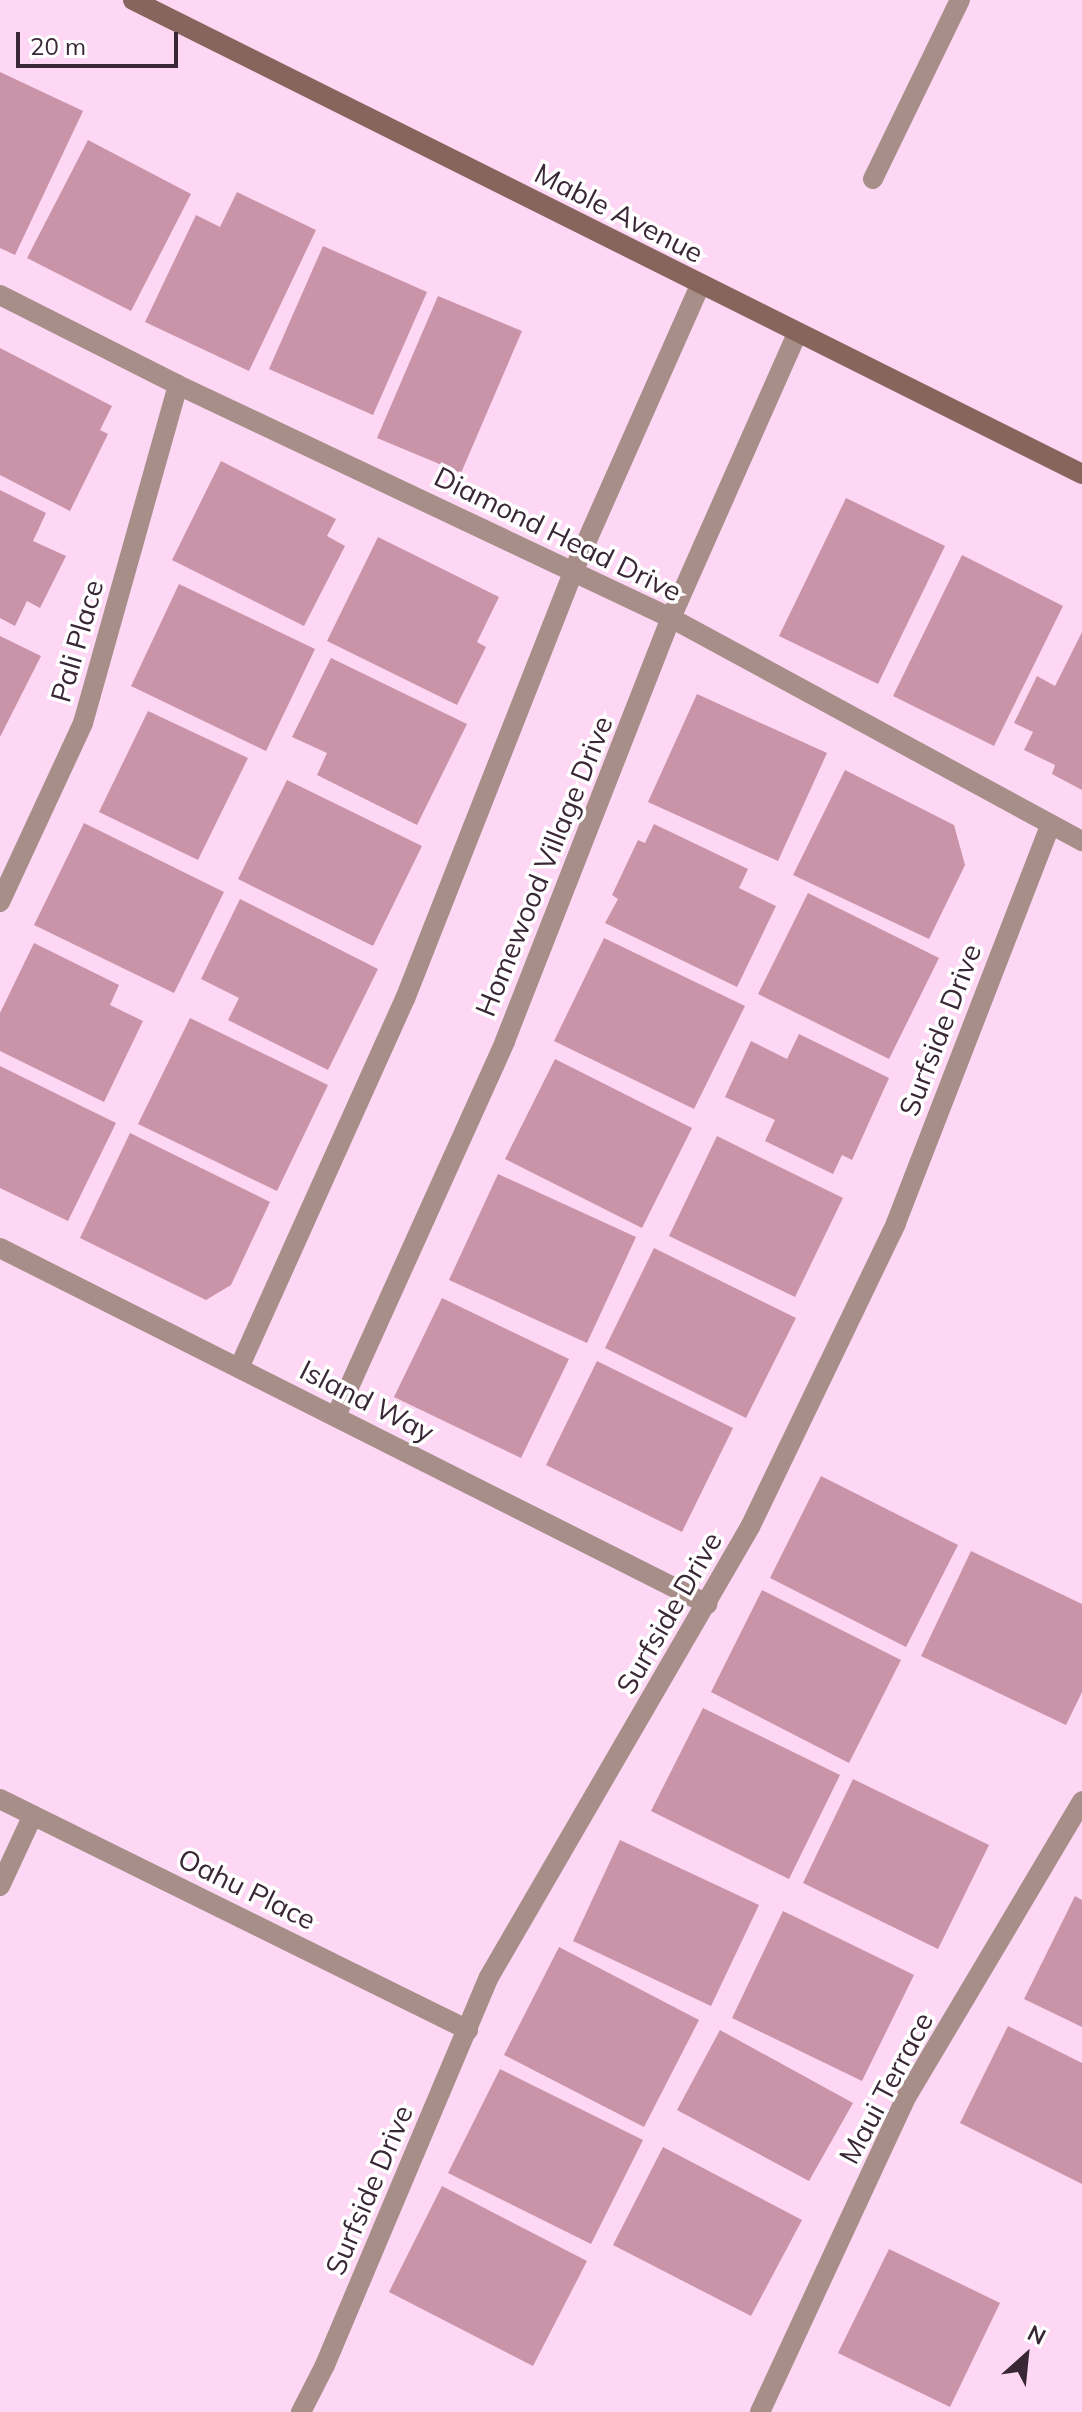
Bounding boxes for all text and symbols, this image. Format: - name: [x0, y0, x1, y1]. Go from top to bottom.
- scale bar: [20, 16, 182, 66]
- text: 20 m: [30, 31, 86, 61]
- street label: Mable Avenue: [529, 156, 709, 270]
- street label: Diamond Head Drive: [429, 460, 687, 608]
- street label: Pali Place: [44, 576, 110, 706]
- street label: Homewood Village Drive: [468, 711, 620, 1021]
- street label: Surfside Drive: [892, 939, 988, 1121]
- street label: Island Way: [294, 1353, 440, 1449]
- street label: Surfside Drive: [609, 1526, 729, 1700]
- street label: Oahu Place: [173, 1841, 321, 1937]
- street label: Maui Terrace: [832, 2006, 940, 2170]
- street label: Surfside Drive: [318, 2100, 420, 2280]
- north arrow: [986, 2316, 1066, 2396]
- text: N: [1023, 2318, 1051, 2351]

